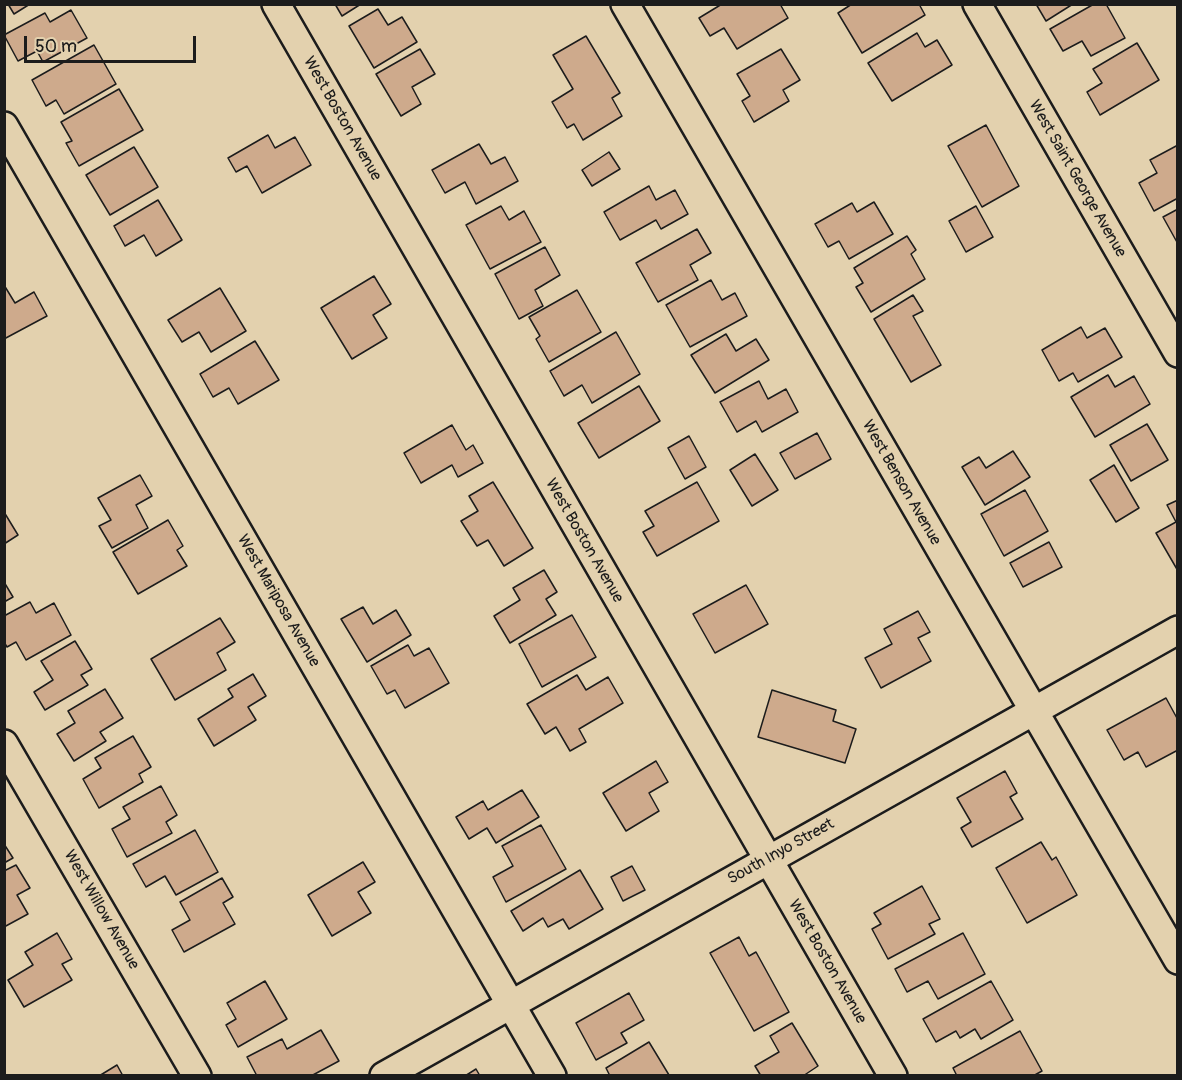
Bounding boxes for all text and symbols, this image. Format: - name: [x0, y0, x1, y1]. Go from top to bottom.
- scale bar: [27, 24, 200, 62]
- text: 50 m: [35, 35, 77, 58]
- street label: West Boston Avenue: [299, 54, 385, 184]
- street label: West Saint George Avenue: [1024, 97, 1130, 261]
- street label: West Benson Avenue: [857, 417, 945, 549]
- street label: West Boston Avenue: [541, 476, 627, 606]
- street label: West Mariposa Avenue: [232, 531, 324, 671]
- street label: South Inyo Street: [724, 815, 838, 889]
- street label: West Willow Avenue: [59, 847, 143, 973]
- street label: West Boston Avenue: [784, 897, 870, 1027]

